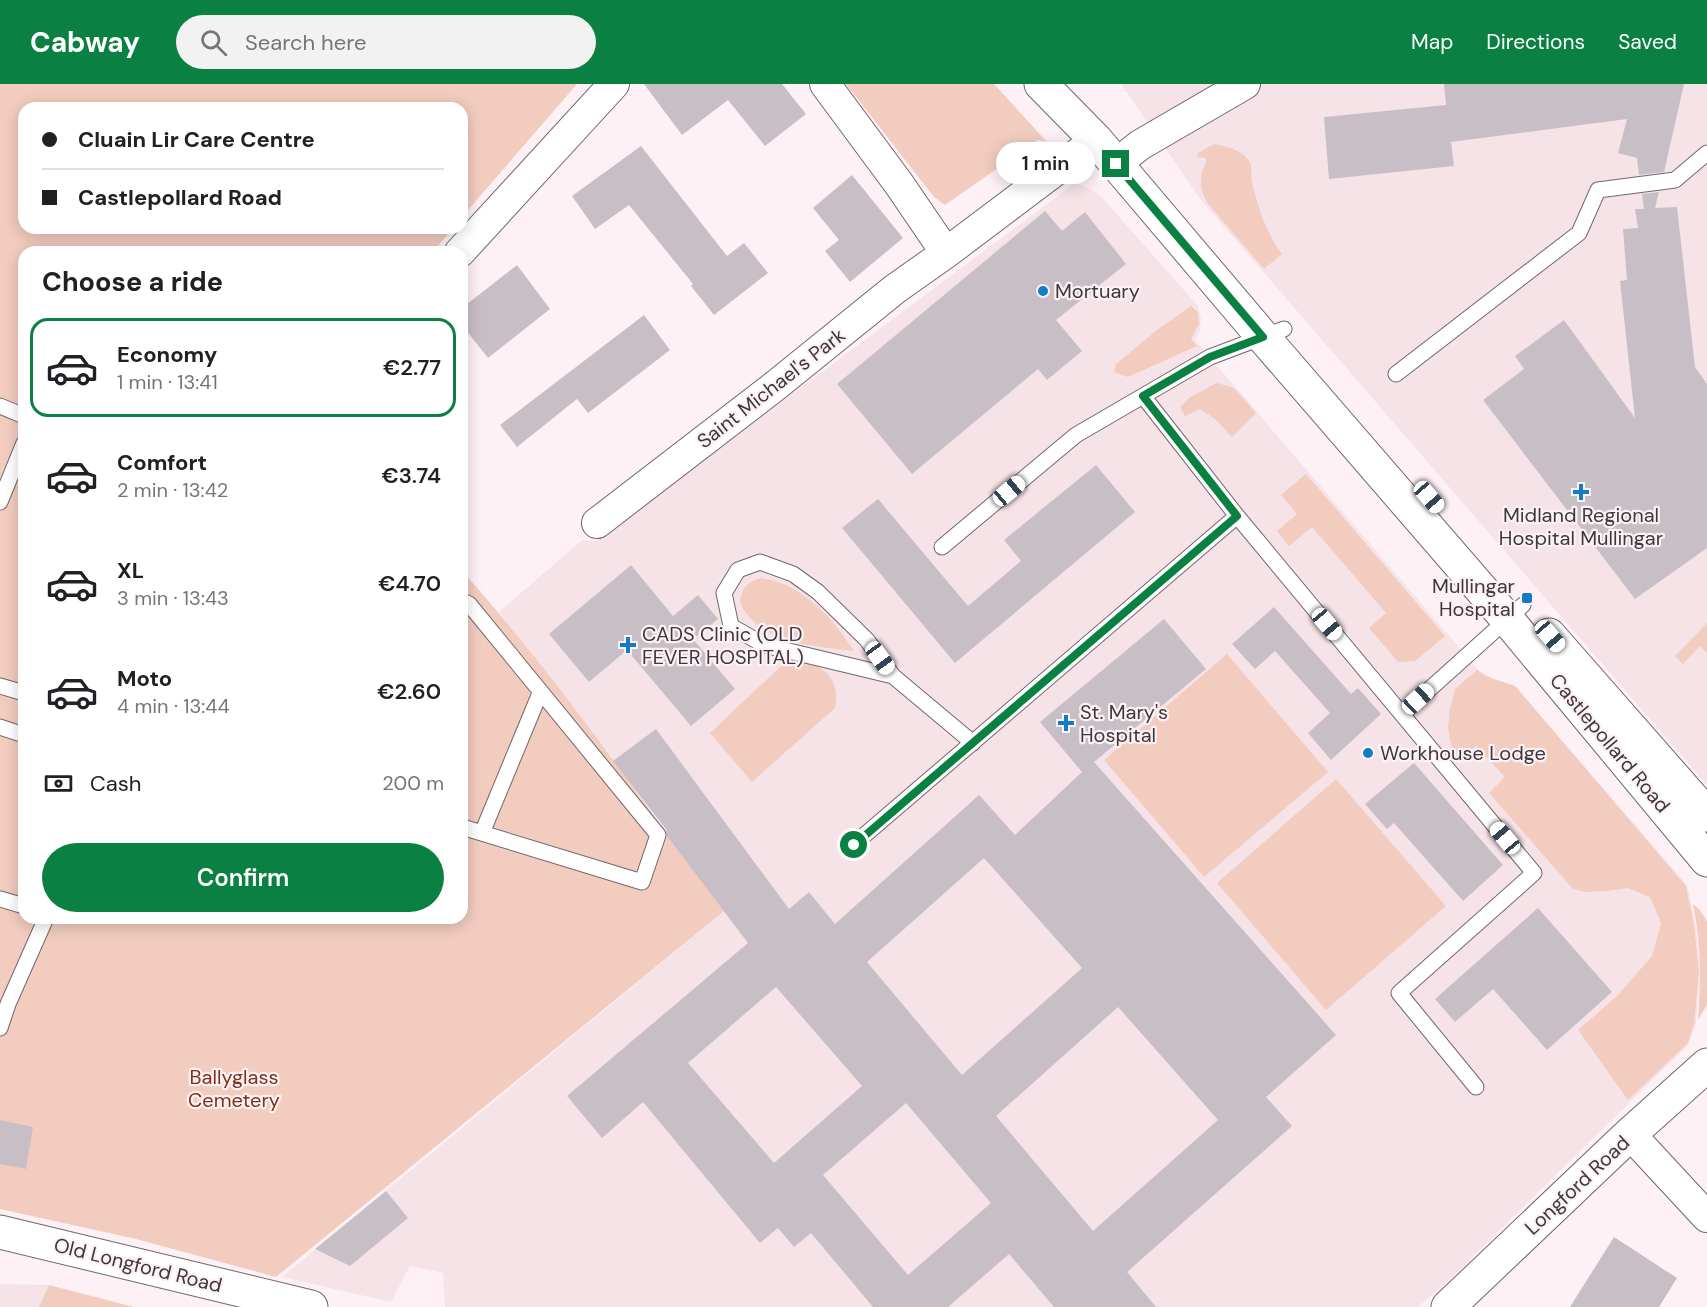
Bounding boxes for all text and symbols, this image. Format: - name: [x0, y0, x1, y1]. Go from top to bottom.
- search box: [176, 15, 596, 69]
- text: Cabway: [30, 24, 140, 61]
- icon: search: [197, 26, 230, 59]
- text: Search here: [245, 28, 366, 57]
- text: Map: [1411, 28, 1453, 56]
- text: Directions: [1486, 28, 1585, 56]
- text: Saved: [1618, 28, 1677, 56]
- text: Cluain Lir Care Centre: [78, 125, 315, 154]
- callout: 1 min: [996, 143, 1095, 185]
- text: 1 min: [1022, 150, 1069, 176]
- route end: [1102, 150, 1129, 177]
- text: Castlepollard Road: [78, 183, 282, 212]
- text: Choose a ride: [42, 264, 223, 299]
- place label: Mortuary: [1055, 278, 1140, 304]
- marker: Mortuary: [1036, 284, 1050, 298]
- street label: Saint Michael's Park: [692, 322, 850, 454]
- text: Economy: [117, 340, 217, 369]
- icon: car: [45, 341, 99, 395]
- text: €2.77: [383, 353, 441, 382]
- text: 1 min · 13:41: [117, 369, 218, 395]
- text: Comfort: [117, 448, 207, 477]
- icon: car: [45, 449, 99, 503]
- text: €3.74: [381, 461, 441, 490]
- car: [989, 473, 1029, 509]
- text: 2 min · 13:42: [117, 477, 228, 503]
- car: [1410, 478, 1448, 516]
- marker: Midland Regional Hospital Mullingar: [1572, 483, 1590, 501]
- place label: Midland Regional Hospital Mullingar: [1499, 502, 1663, 551]
- text: XL: [117, 556, 144, 585]
- icon: car: [45, 557, 99, 611]
- text: €4.70: [378, 569, 441, 598]
- place label: Mullingar Hospital: [1432, 573, 1515, 622]
- text: 3 min · 13:43: [117, 585, 229, 611]
- marker: Mullingar Hospital: [1520, 591, 1534, 605]
- car: [1309, 604, 1345, 644]
- car: [1531, 617, 1569, 655]
- place label: CADS Clinic (OLD FEVER HOSPITAL): [642, 621, 804, 670]
- marker: CADS Clinic (OLD FEVER HOSPITAL): [619, 636, 637, 654]
- car: [862, 638, 898, 678]
- text: Moto: [117, 664, 172, 693]
- icon: car: [45, 665, 99, 719]
- street label: Castlepollard Road: [1544, 668, 1676, 818]
- text: €2.60: [377, 677, 441, 706]
- car: [1399, 680, 1437, 718]
- text: 4 min · 13:44: [117, 693, 230, 719]
- place label: St. Mary's Hospital: [1080, 699, 1168, 748]
- marker: St. Mary's Hospital: [1057, 714, 1075, 732]
- place label: Workhouse Lodge: [1380, 740, 1546, 766]
- marker: Workhouse Lodge: [1361, 746, 1375, 760]
- icon: cash: [42, 767, 75, 800]
- text: Cash: [90, 769, 141, 798]
- text: 200 m: [382, 770, 444, 796]
- car: [1487, 818, 1523, 858]
- route start: [840, 831, 867, 858]
- button: Confirm: [42, 843, 444, 912]
- park label: Ballyglass Cemetery: [188, 1064, 280, 1113]
- street label: Longford Road: [1519, 1130, 1635, 1240]
- street label: Old Longford Road: [51, 1232, 225, 1298]

